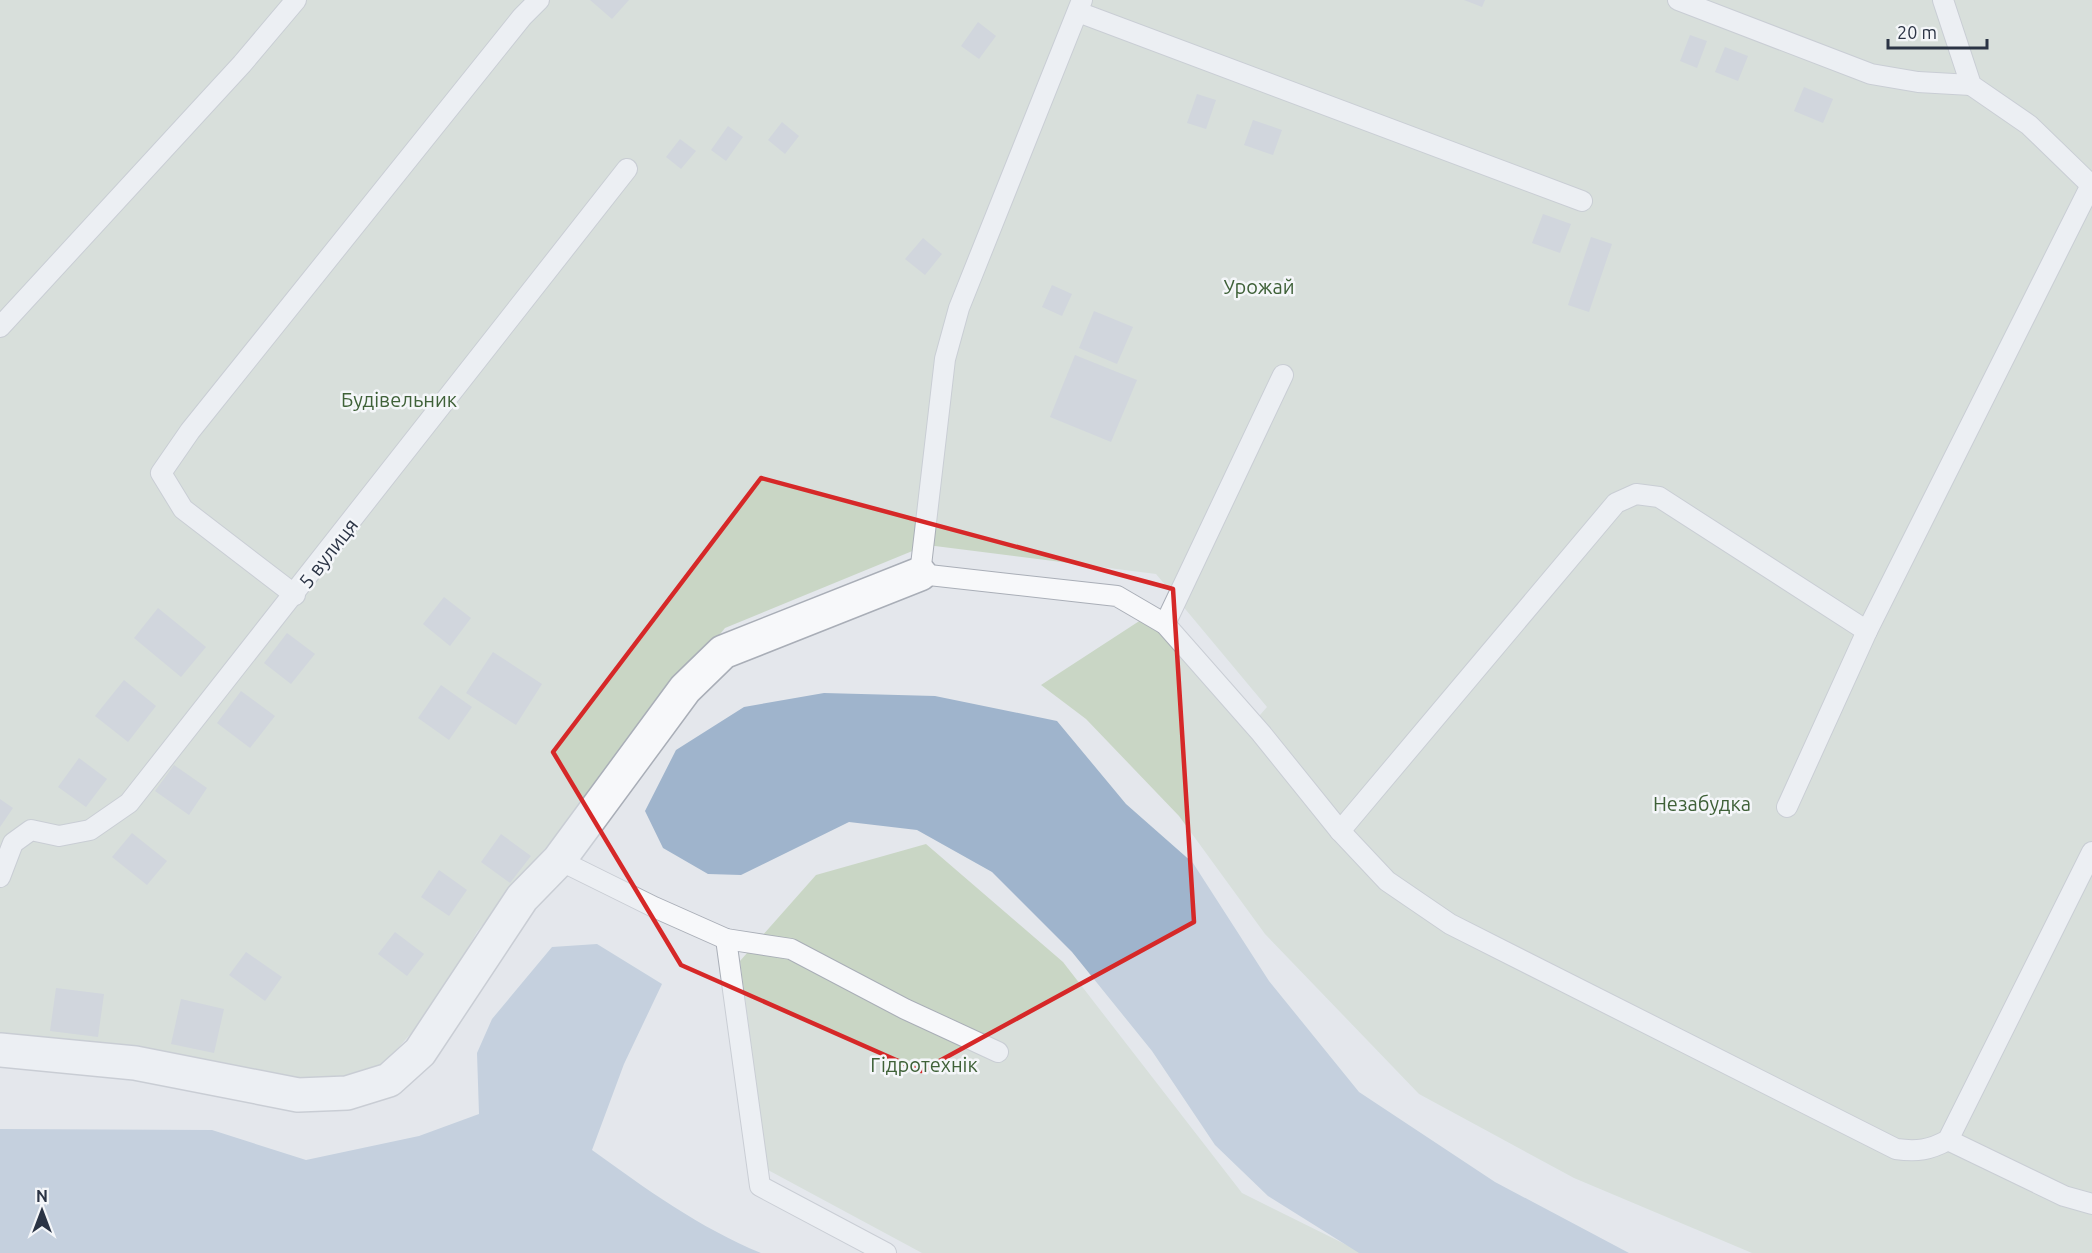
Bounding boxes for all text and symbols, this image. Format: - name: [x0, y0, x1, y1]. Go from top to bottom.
- scale bar: [1888, 12, 1987, 50]
- text: 20 m: [1897, 22, 1937, 42]
- park label: Урожай: [1223, 275, 1295, 298]
- park label: Будівельник: [341, 388, 457, 411]
- street label: 5 вулиця: [294, 514, 362, 592]
- park label: Незабудка: [1653, 792, 1751, 815]
- park label: Гідротехнік: [870, 1053, 978, 1076]
- north arrow: [12, 1181, 72, 1241]
- text: N: [36, 1187, 48, 1205]

